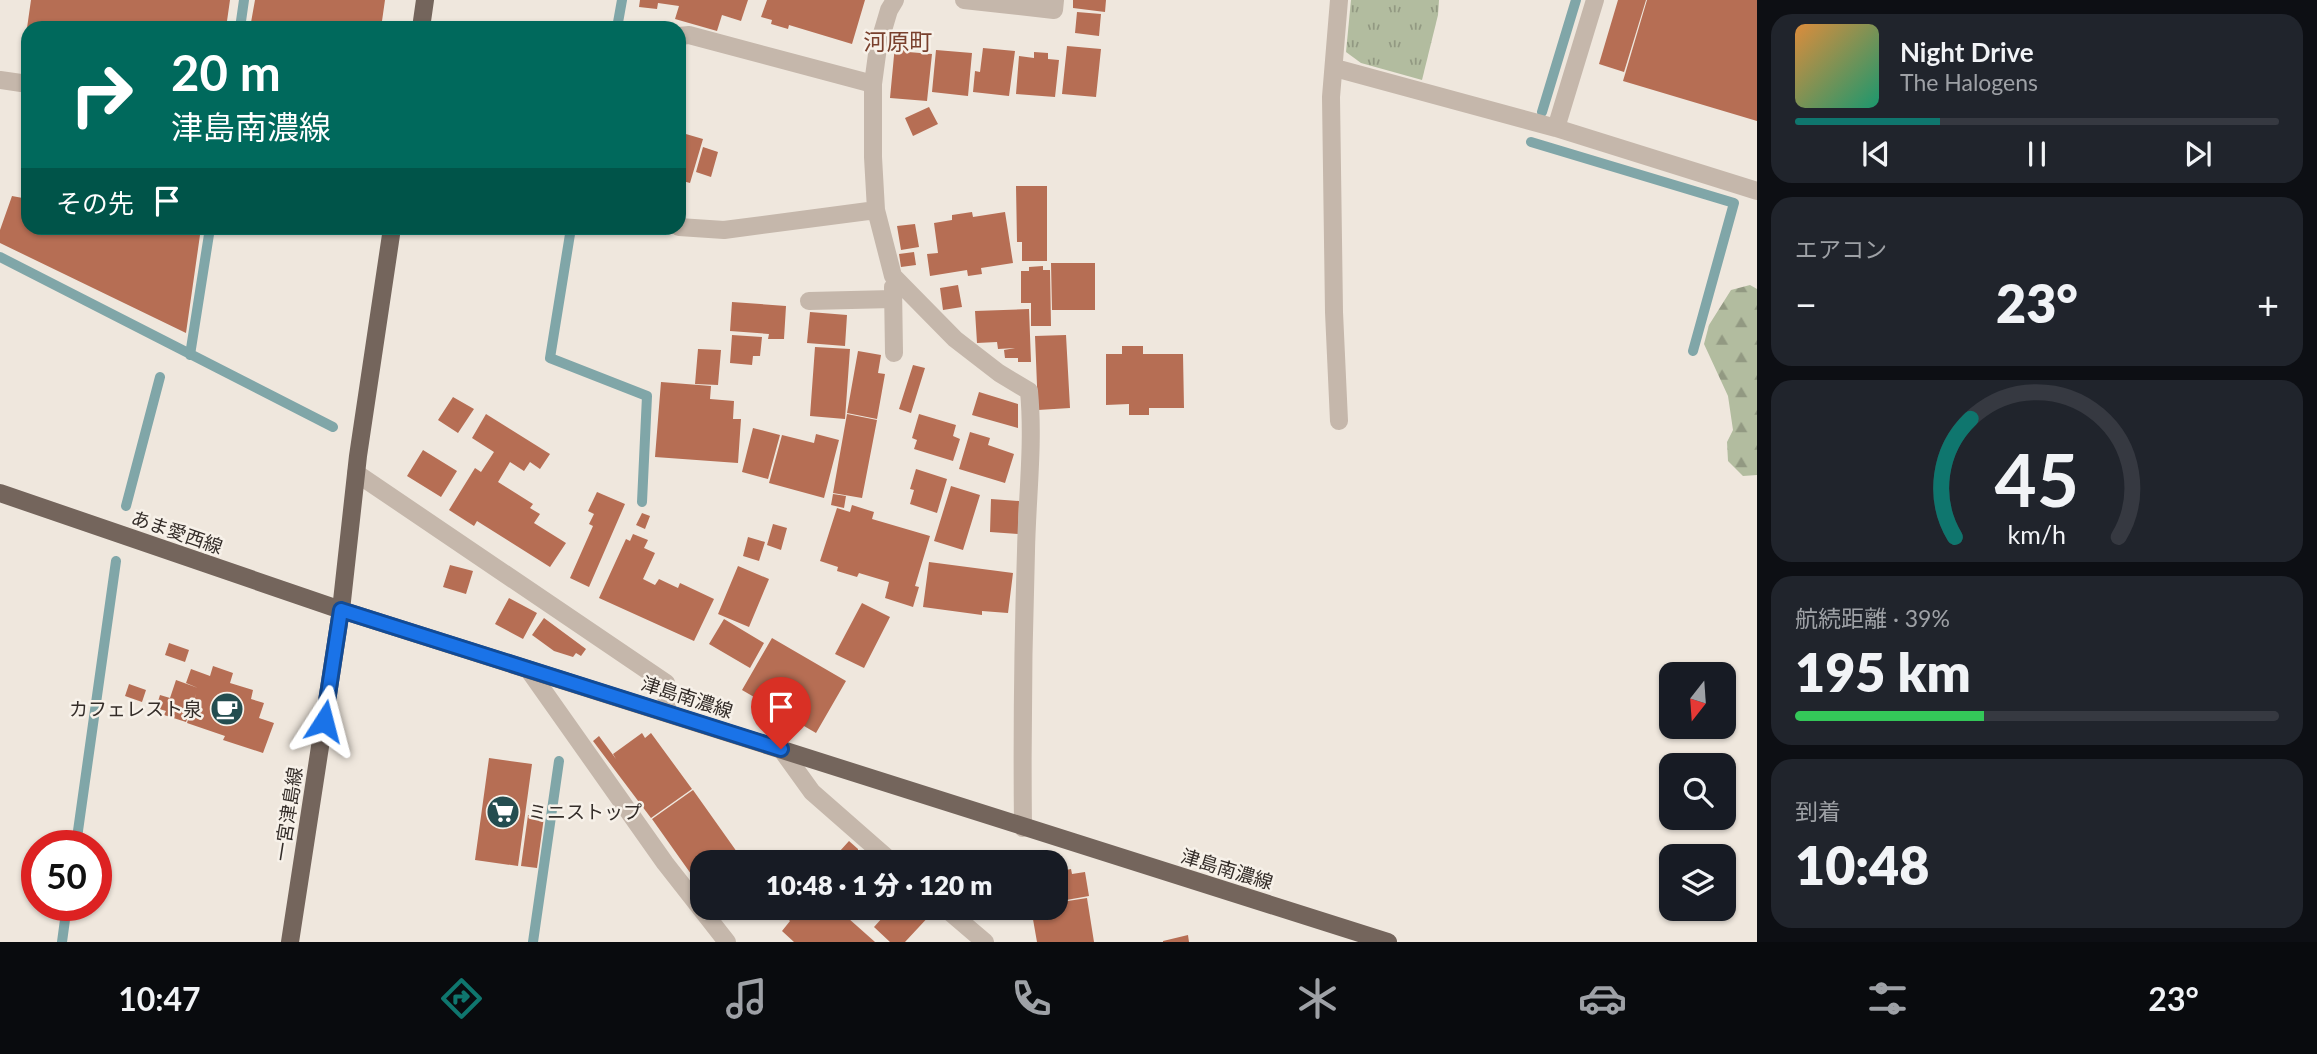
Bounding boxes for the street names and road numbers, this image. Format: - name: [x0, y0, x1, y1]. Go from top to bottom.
- street label: あま愛西線: [128, 505, 226, 558]
- street label: 津島南濃線: [638, 671, 736, 722]
- street label: 一宮津島線: [269, 765, 306, 863]
- street label: 津島南濃線: [1178, 844, 1276, 893]

